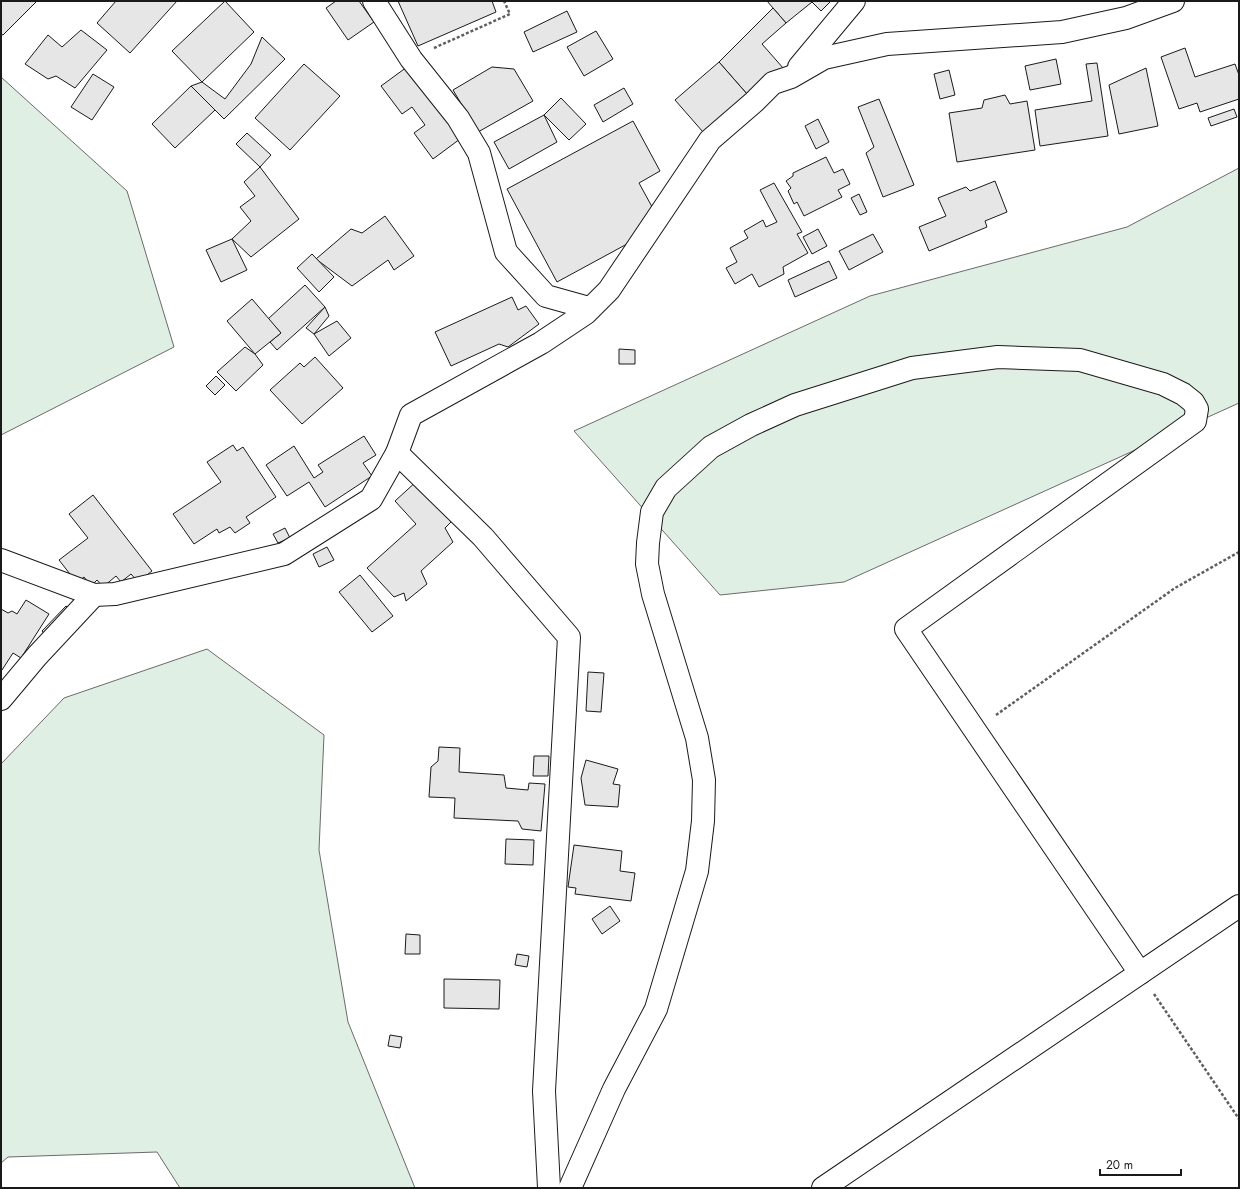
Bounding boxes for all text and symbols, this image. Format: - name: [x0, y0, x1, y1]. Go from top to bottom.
- scale bar: [1100, 1151, 1181, 1177]
- text: 20 m: [1106, 1156, 1133, 1174]

